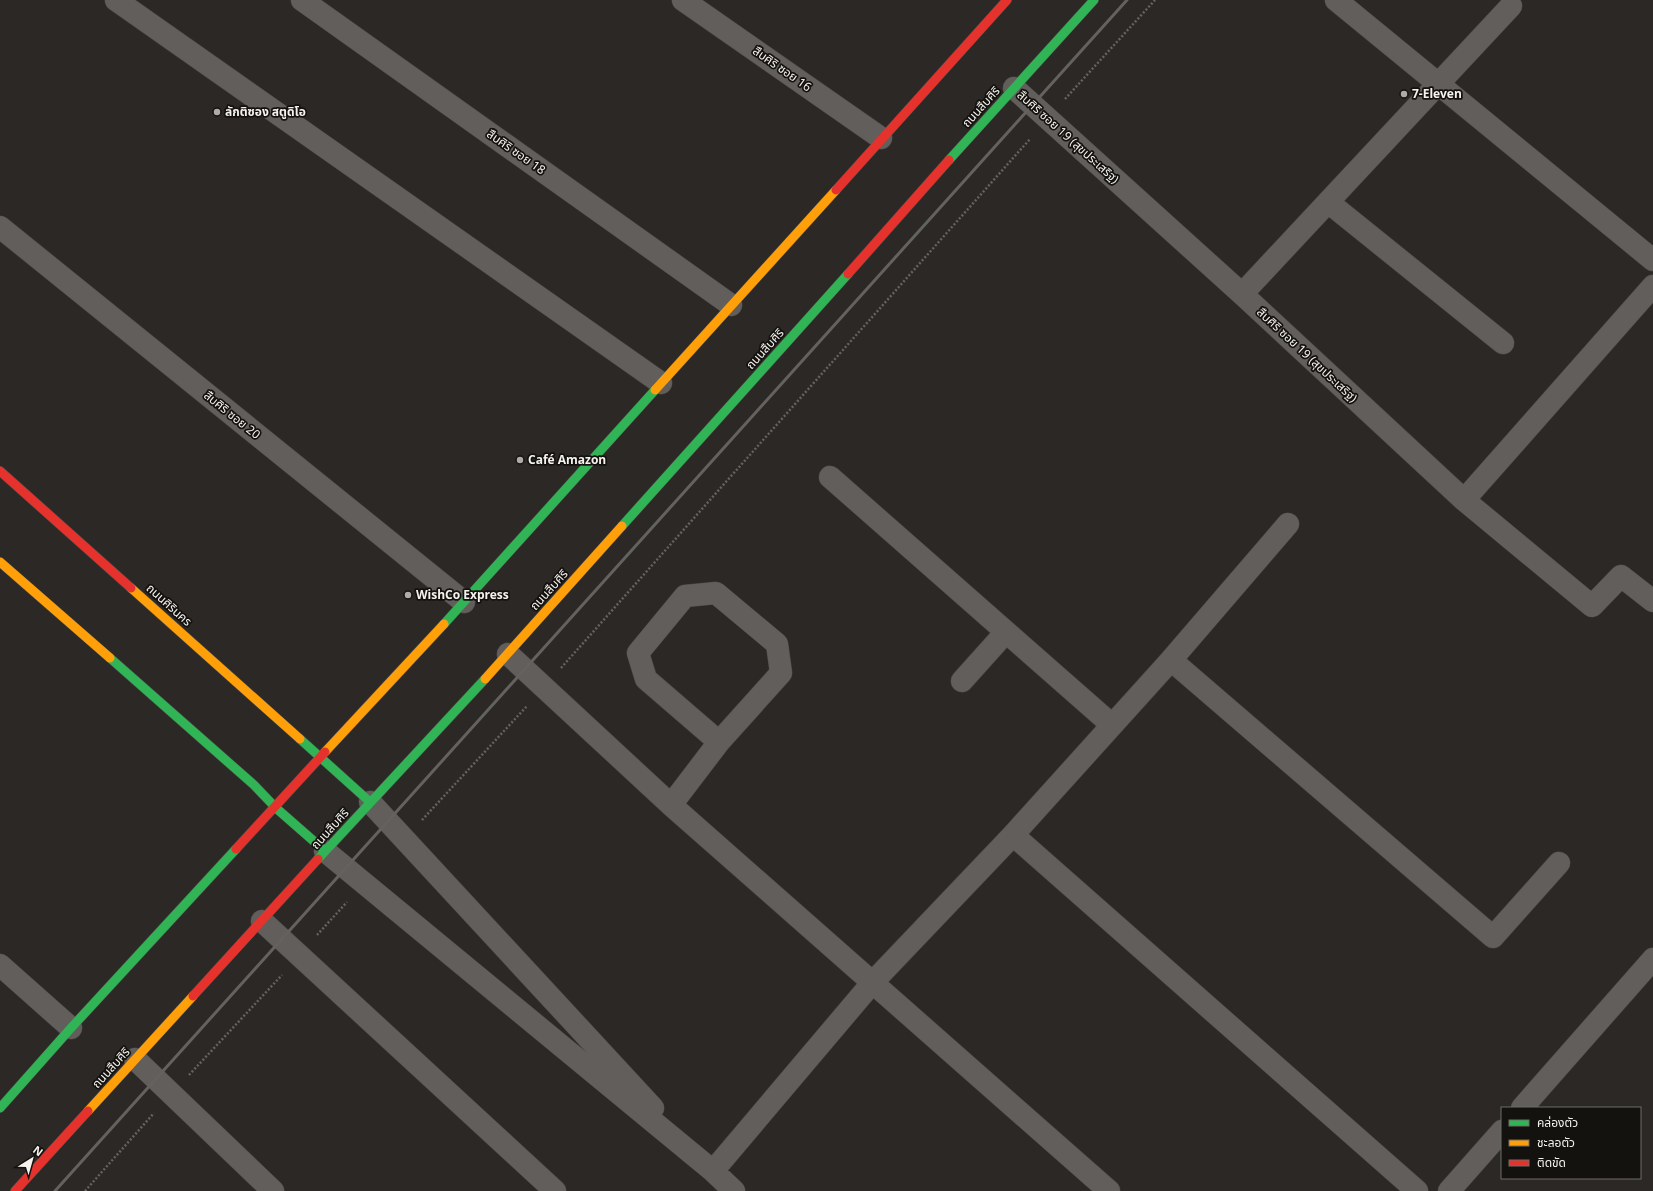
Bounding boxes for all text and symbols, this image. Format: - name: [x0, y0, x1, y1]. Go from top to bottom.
- street label: สืบศิริ ซอย 16: [749, 42, 815, 96]
- street label: ถนนสืบศิริ: [958, 83, 1004, 131]
- place label: 7-Eleven: [1412, 85, 1462, 103]
- street label: สืบศิริ ซอย 19 (สุขประเสริฐ): [1013, 86, 1123, 188]
- marker: 7-Eleven: [1399, 89, 1409, 99]
- place label: ลักติซอง สตูดิโอ: [225, 103, 306, 121]
- marker: ลักติซอง สตูดิโอ: [212, 107, 222, 117]
- street label: สืบศิริ ซอย 18: [483, 125, 549, 179]
- street label: สืบศิริ ซอย 19 (สุขประเสริฐ): [1253, 303, 1362, 407]
- street label: ถนนสืบศิริ: [742, 325, 788, 373]
- street label: สืบศิริ ซอย 20: [200, 387, 264, 444]
- place label: Café Amazon: [528, 451, 606, 469]
- marker: Café Amazon: [515, 455, 525, 465]
- street label: ถนนสืบศิริ: [526, 566, 572, 614]
- street label: ถนนศิรินคร: [142, 580, 196, 630]
- place label: WishCo Express: [416, 586, 509, 604]
- marker: WishCo Express: [403, 590, 413, 600]
- street label: ถนนสืบศิริ: [307, 805, 353, 853]
- street label: ถนนสืบศิริ: [88, 1044, 134, 1092]
- legend: [1501, 1107, 1641, 1179]
- text: คล่องตัว: [1537, 1114, 1578, 1132]
- text: ชะลอตัว: [1537, 1134, 1575, 1152]
- north arrow: [12, 1139, 52, 1179]
- text: N: [29, 1142, 46, 1161]
- text: ติดขัด: [1537, 1154, 1566, 1172]

